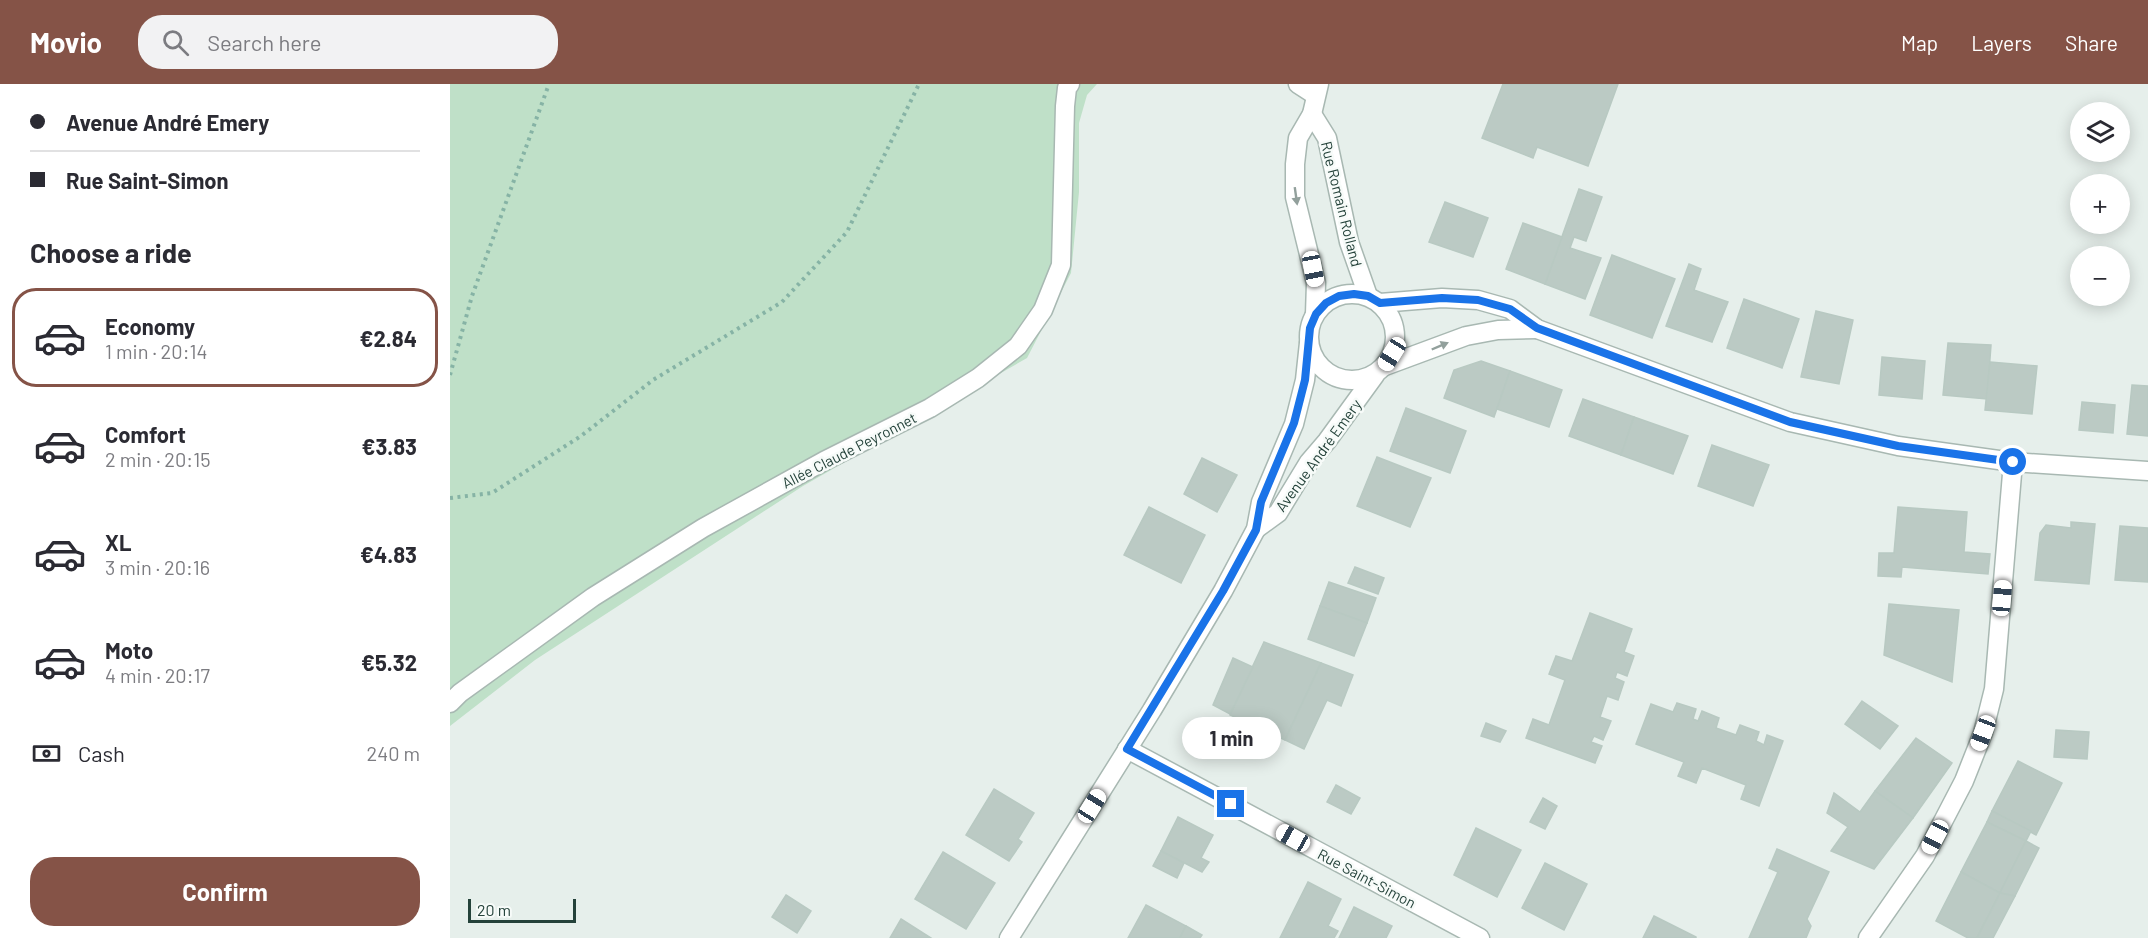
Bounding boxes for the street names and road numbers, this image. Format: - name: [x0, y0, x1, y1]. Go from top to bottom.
- street label: Rue Romain Rolland: [1318, 139, 1366, 269]
- street label: Avenue André Emery: [1271, 395, 1365, 515]
- street label: Allée Claude Peyronnet: [779, 408, 919, 492]
- street label: Rue Saint-Simon: [1315, 845, 1419, 911]

